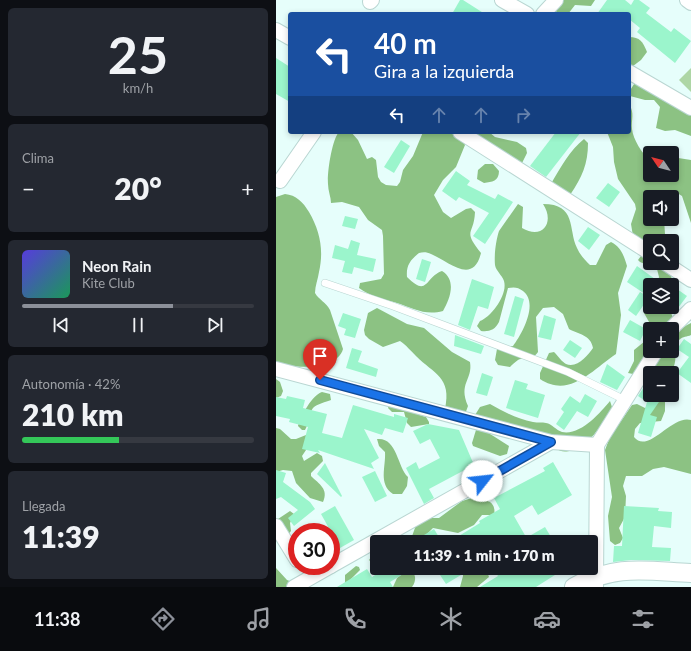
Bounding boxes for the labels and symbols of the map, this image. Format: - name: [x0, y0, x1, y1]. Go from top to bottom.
- north arrow: [643, 146, 679, 182]
- pin: [303, 339, 337, 380]
- position arrow: [461, 460, 503, 502]
- speed limit sign: 30: [288, 523, 340, 575]

